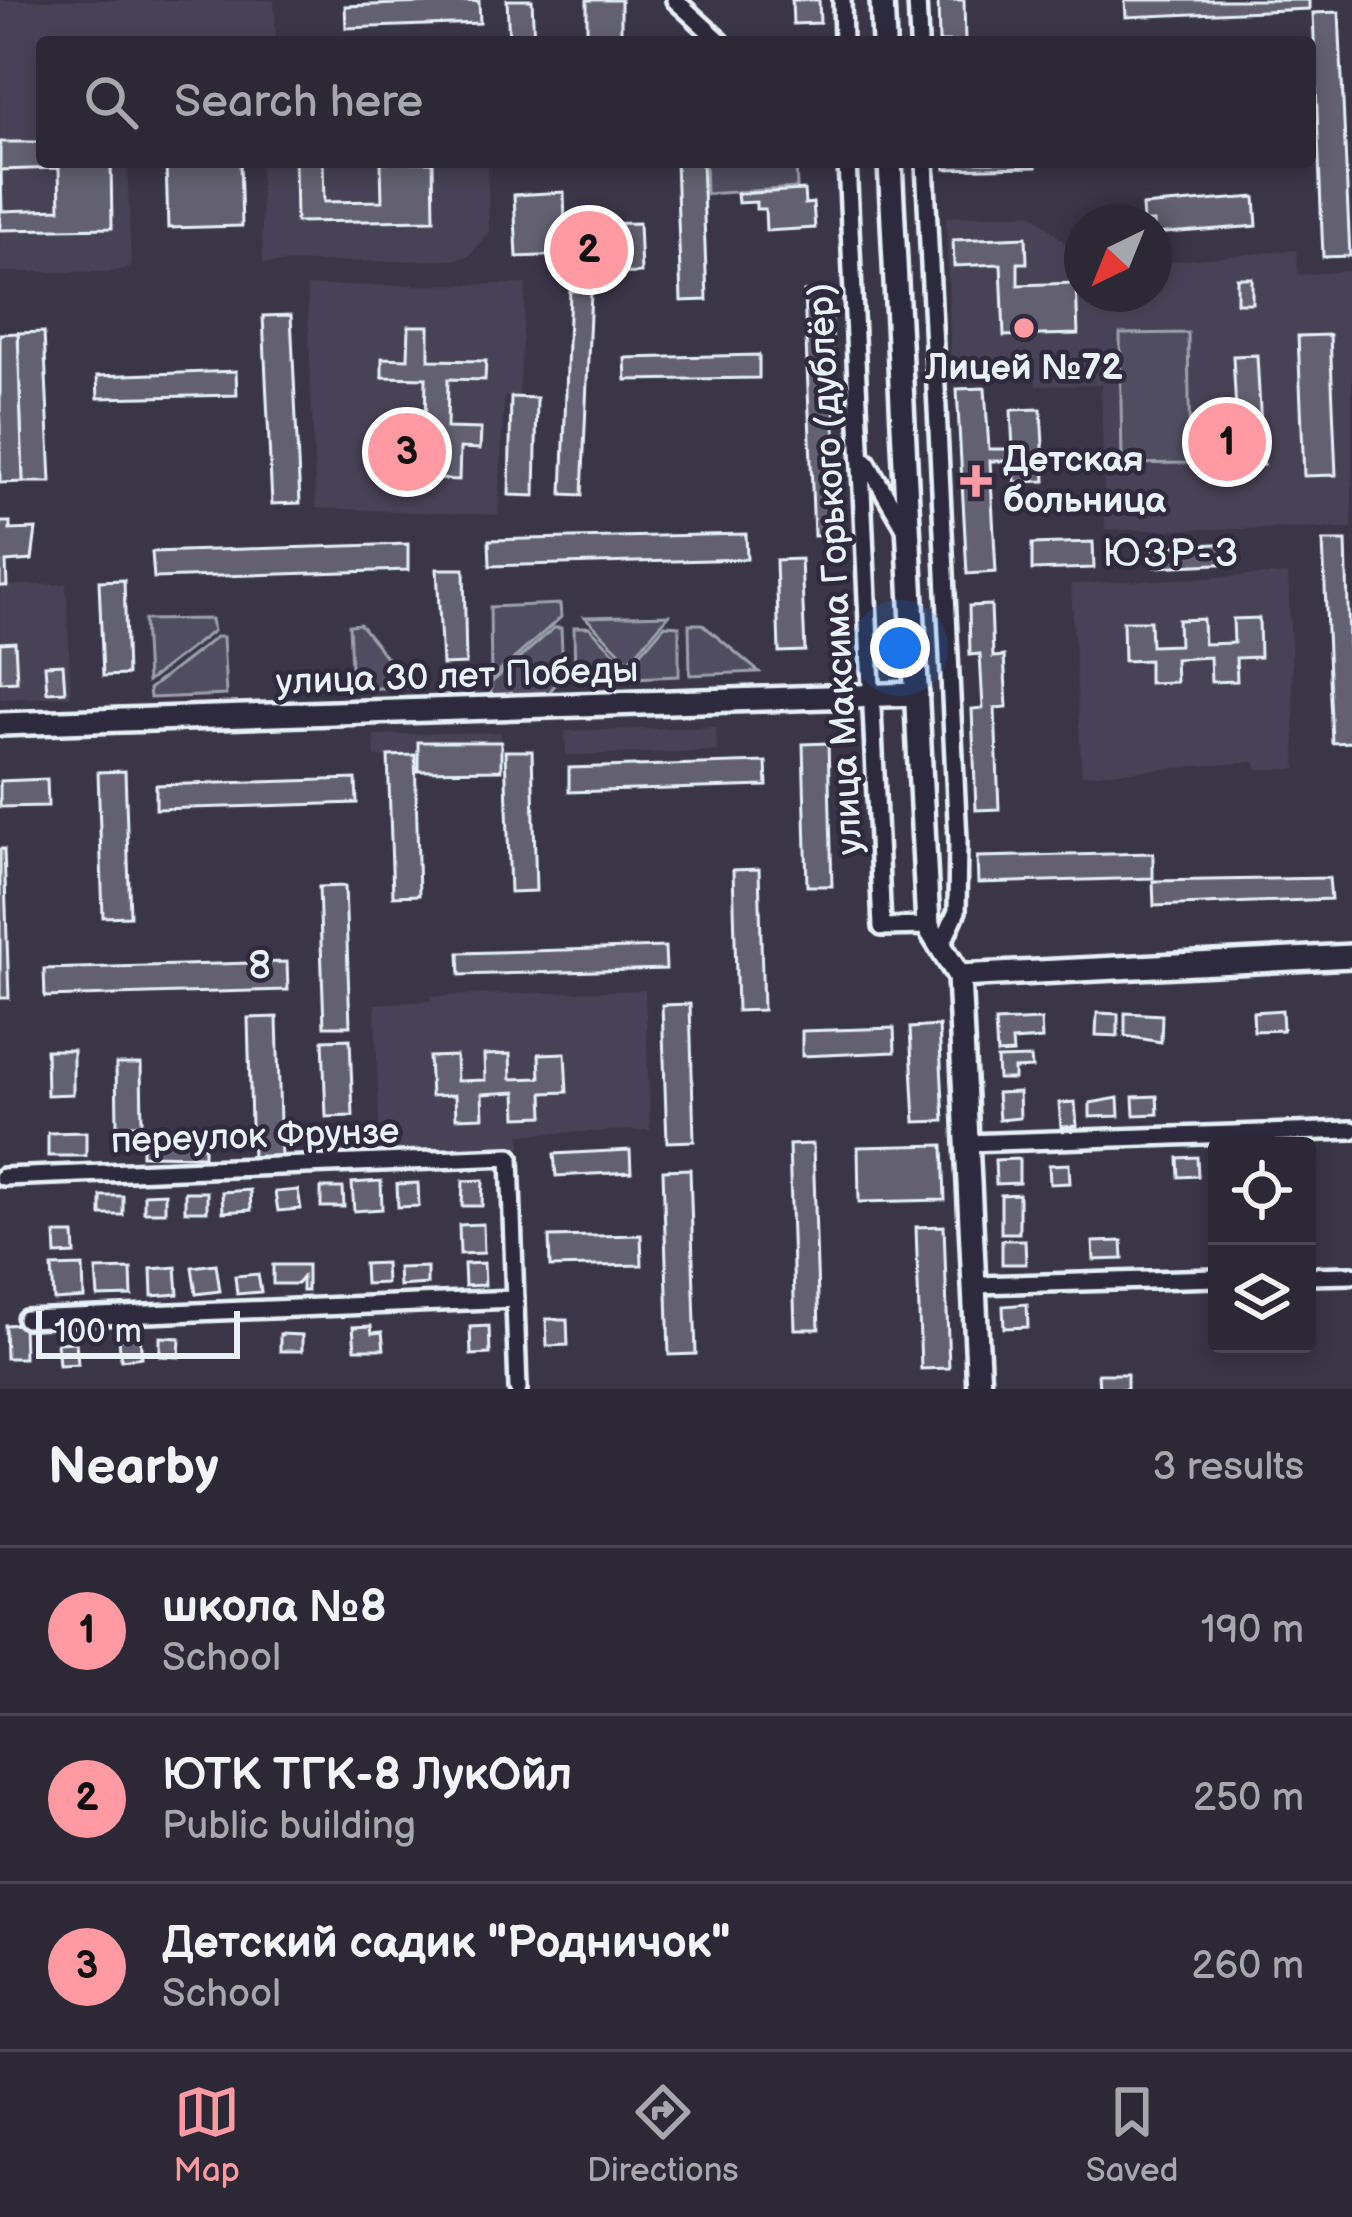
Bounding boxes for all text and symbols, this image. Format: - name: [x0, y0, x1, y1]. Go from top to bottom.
- search box: [36, 36, 1316, 168]
- icon: search: [78, 69, 144, 135]
- text: Search here: [174, 75, 423, 130]
- north arrow: [1064, 204, 1172, 312]
- pin: 2: [550, 205, 628, 295]
- street label: улица Максима Горького (дублёр): [800, 282, 872, 856]
- marker: Лицей №72: [1011, 315, 1037, 341]
- place label: Лицей №72: [924, 347, 1123, 390]
- pin: 1: [1188, 397, 1266, 487]
- pin: 3: [368, 407, 446, 497]
- place label: Детская больница: [1003, 439, 1167, 523]
- marker: Детская больница: [960, 465, 992, 497]
- district label: ЮЗР-3: [1102, 531, 1242, 578]
- your location: [870, 618, 930, 678]
- street label: улица 30 лет Победы: [275, 649, 639, 705]
- district label: 8: [248, 943, 274, 990]
- street label: переулок Фрунзе: [110, 1110, 400, 1164]
- map controls: [1208, 1137, 1316, 1353]
- button: locate: [1208, 1137, 1316, 1245]
- button: layers: [1208, 1245, 1316, 1353]
- scale bar: [36, 1305, 240, 1358]
- text: 100 m: [54, 1312, 142, 1352]
- text: Nearby: [48, 1437, 219, 1498]
- text: 3 results: [1152, 1444, 1304, 1491]
- text: школа №8: [162, 1580, 387, 1635]
- text: 1: [79, 1607, 95, 1654]
- text: 190 m: [1201, 1607, 1304, 1654]
- text: School: [162, 1635, 281, 1682]
- text: ЮТК ТГК-8 ЛукОйл: [162, 1748, 572, 1803]
- text: 2: [75, 1775, 99, 1822]
- text: 250 m: [1193, 1775, 1304, 1822]
- text: Public building: [162, 1803, 416, 1850]
- text: Детский садик "Родничок": [162, 1916, 731, 1971]
- text: 3: [76, 1943, 98, 1990]
- text: 260 m: [1191, 1943, 1304, 1990]
- text: School: [162, 1971, 281, 2018]
- tab: Map: [174, 2079, 240, 2191]
- tab: Directions: [587, 2079, 739, 2191]
- tab: Saved: [1086, 2079, 1178, 2191]

